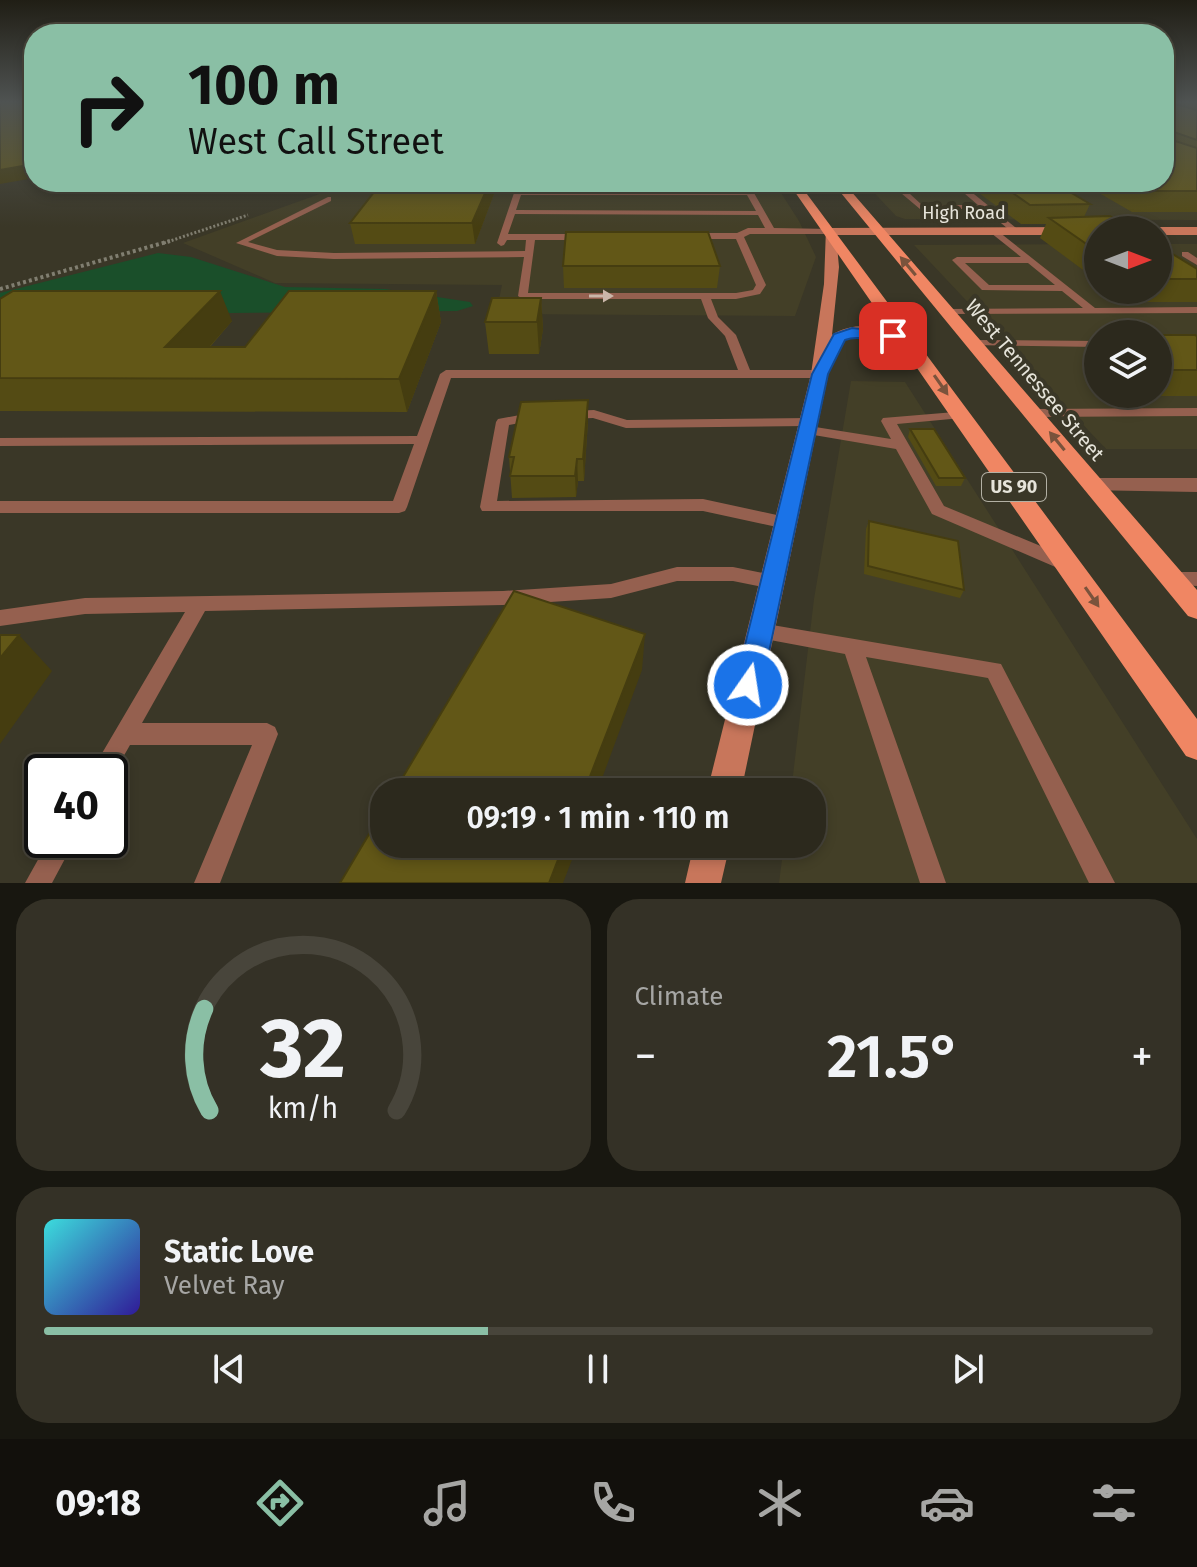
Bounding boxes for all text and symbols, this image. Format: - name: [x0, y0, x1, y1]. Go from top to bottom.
- text: 100 m: [188, 52, 340, 119]
- icon: right: [56, 56, 160, 160]
- text: West Call Street: [188, 120, 444, 164]
- street label: High Road: [922, 202, 1006, 224]
- north arrow: [1084, 216, 1172, 304]
- map controls: [1084, 216, 1172, 408]
- one-way arrow: [900, 256, 917, 276]
- one-way arrow: [589, 290, 614, 302]
- street label: West Tennessee Street: [960, 294, 1110, 466]
- pin: [859, 302, 927, 370]
- icon: arrive: [871, 314, 915, 358]
- button: layers: [1084, 320, 1172, 408]
- one-way arrow: [933, 374, 948, 395]
- one-way arrow: [1049, 431, 1066, 451]
- road number: US 90: [982, 473, 1046, 501]
- one-way arrow: [1084, 586, 1099, 607]
- position arrow: [706, 643, 790, 727]
- speed limit sign: 40: [24, 754, 128, 858]
- text: 09:19 · 1 min · 110 m: [467, 800, 729, 836]
- text: Climate: [635, 981, 723, 1012]
- text: 32: [260, 999, 346, 1099]
- text: 21.5°: [827, 1021, 961, 1093]
- text: −: [635, 1030, 657, 1083]
- text: +: [1131, 1030, 1153, 1083]
- text: km/h: [268, 1091, 339, 1126]
- text: Static Love: [164, 1234, 314, 1270]
- text: Velvet Ray: [164, 1270, 284, 1301]
- icon: previous: [207, 1347, 251, 1391]
- icon: pause: [576, 1347, 620, 1391]
- icon: next: [946, 1347, 990, 1391]
- icon: directions: [252, 1475, 308, 1531]
- icon: music: [419, 1475, 475, 1531]
- icon: phone: [585, 1475, 641, 1531]
- icon: climate: [752, 1475, 808, 1531]
- icon: car: [919, 1475, 975, 1531]
- icon: filters: [1086, 1475, 1142, 1531]
- text: 09:18: [55, 1481, 141, 1525]

